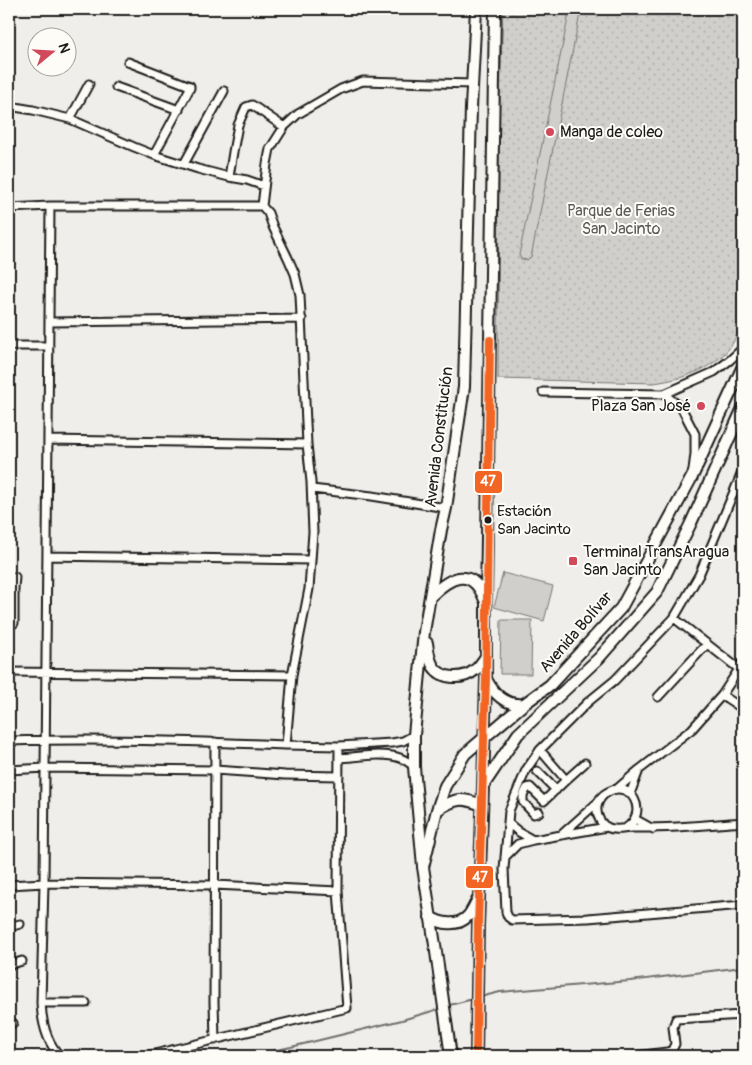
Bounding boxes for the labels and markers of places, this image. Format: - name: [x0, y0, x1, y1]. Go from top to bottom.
- place label: Manga de coleo: [560, 122, 663, 142]
- marker: Manga de coleo: [544, 126, 556, 138]
- place label: Plaza San José: [591, 396, 691, 416]
- marker: Plaza San José: [695, 400, 707, 412]
- place label: Estación San Jacinto: [497, 502, 571, 539]
- marker: Estación San Jacinto: [483, 515, 493, 525]
- place label: Terminal TransAragua San Jacinto: [583, 542, 729, 580]
- marker: Terminal TransAragua San Jacinto: [567, 555, 579, 567]

